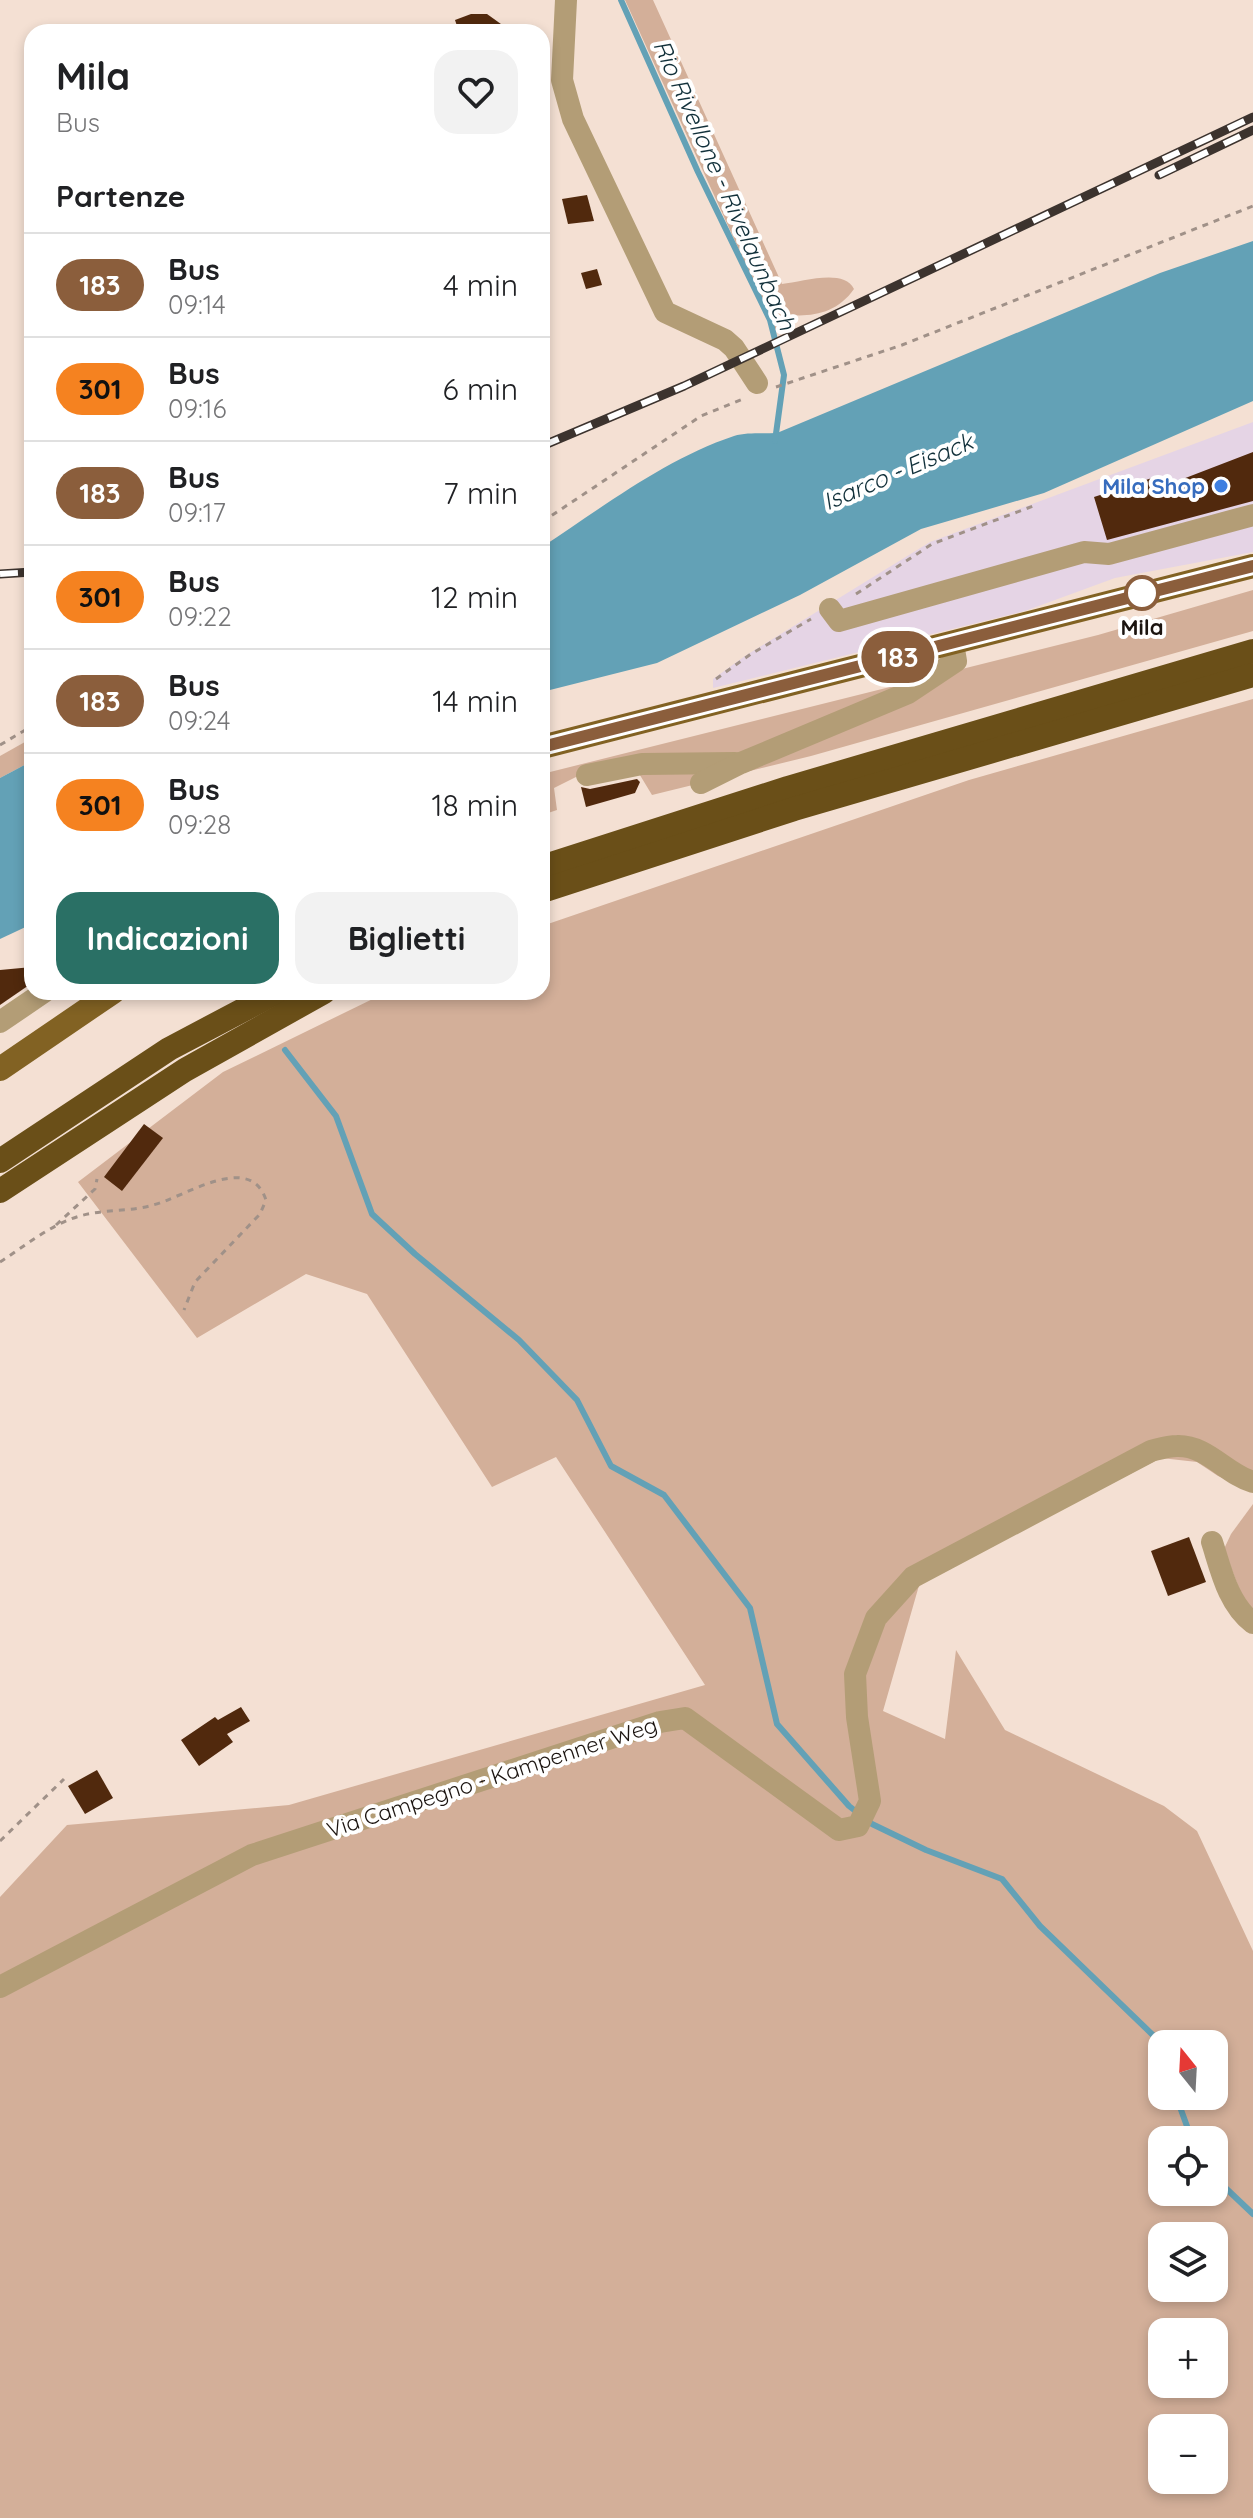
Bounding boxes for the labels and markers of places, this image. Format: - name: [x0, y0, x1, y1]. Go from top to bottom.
- place label: Mila Shop: [1102, 472, 1205, 500]
- marker: Mila Shop: [1212, 477, 1230, 495]
- marker: Mila: [1125, 576, 1159, 610]
- place label: Mila: [1121, 613, 1163, 641]

